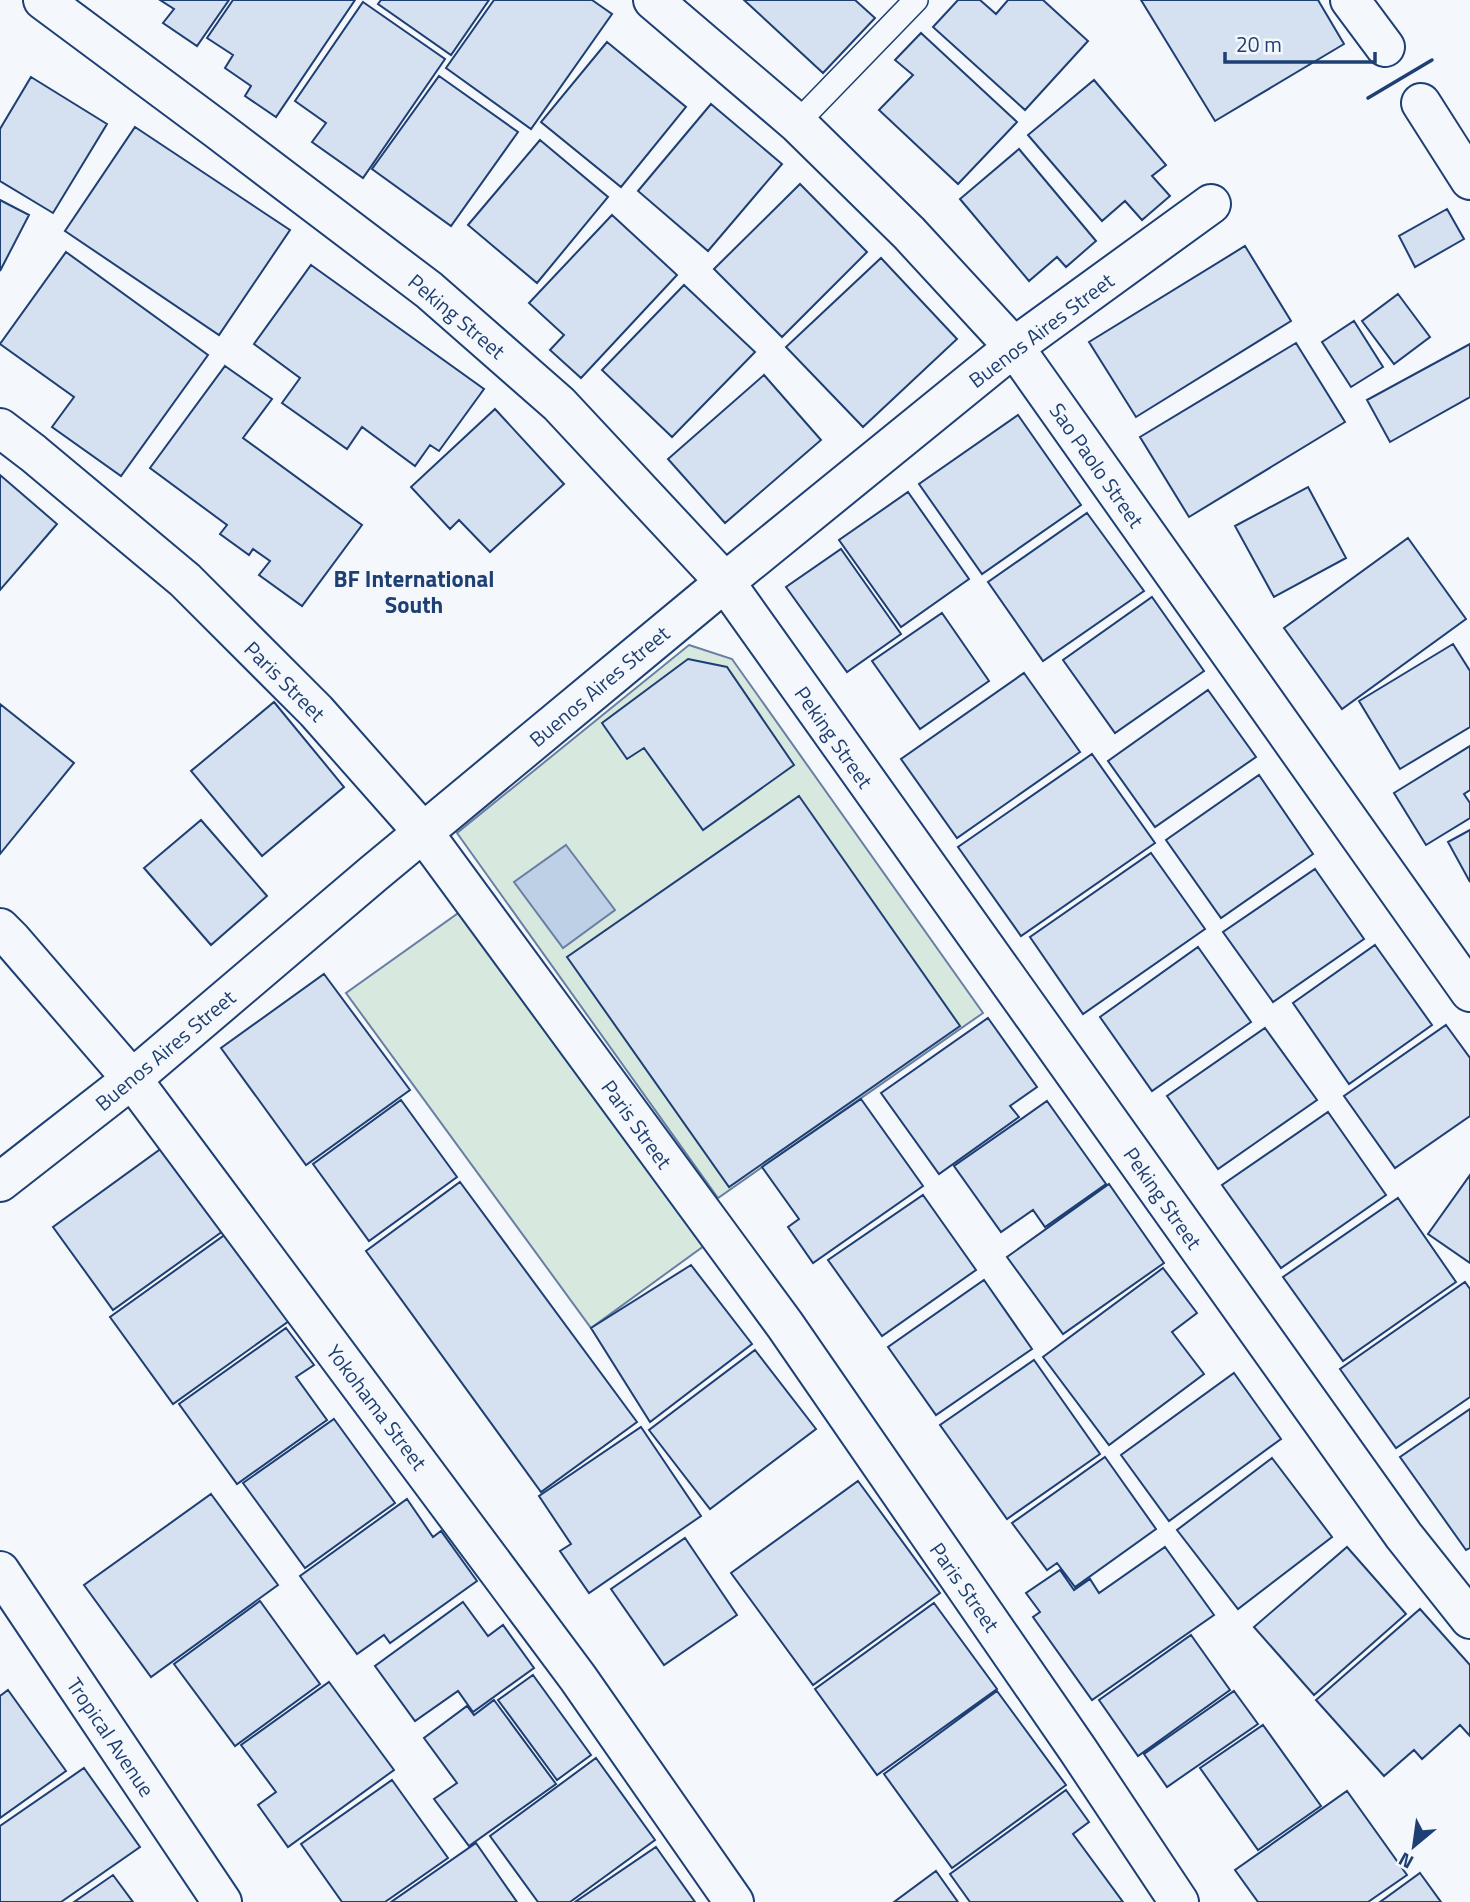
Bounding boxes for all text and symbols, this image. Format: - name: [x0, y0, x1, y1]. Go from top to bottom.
- scale bar: [1225, 21, 1376, 65]
- text: 20 m: [1236, 28, 1282, 60]
- street label: Buenos Aires Street: [962, 264, 1121, 395]
- street label: Peking Street: [401, 266, 513, 367]
- street label: Sao Paolo Street: [1042, 396, 1152, 535]
- district label: BF International South: [334, 561, 494, 622]
- street label: Buenos Aires Street: [522, 617, 677, 754]
- street label: Paris Street: [237, 633, 333, 729]
- street label: Peking Street: [787, 679, 881, 795]
- street label: Buenos Aires Street: [88, 981, 243, 1118]
- street label: Paris Street: [594, 1073, 681, 1176]
- street label: Peking Street: [1116, 1140, 1210, 1256]
- street label: Yokohama Street: [319, 1337, 435, 1477]
- street label: Paris Street: [922, 1536, 1008, 1639]
- street label: Tropical Avenue: [59, 1671, 163, 1803]
- north arrow: [1379, 1811, 1449, 1881]
- text: N: [1393, 1845, 1418, 1877]

